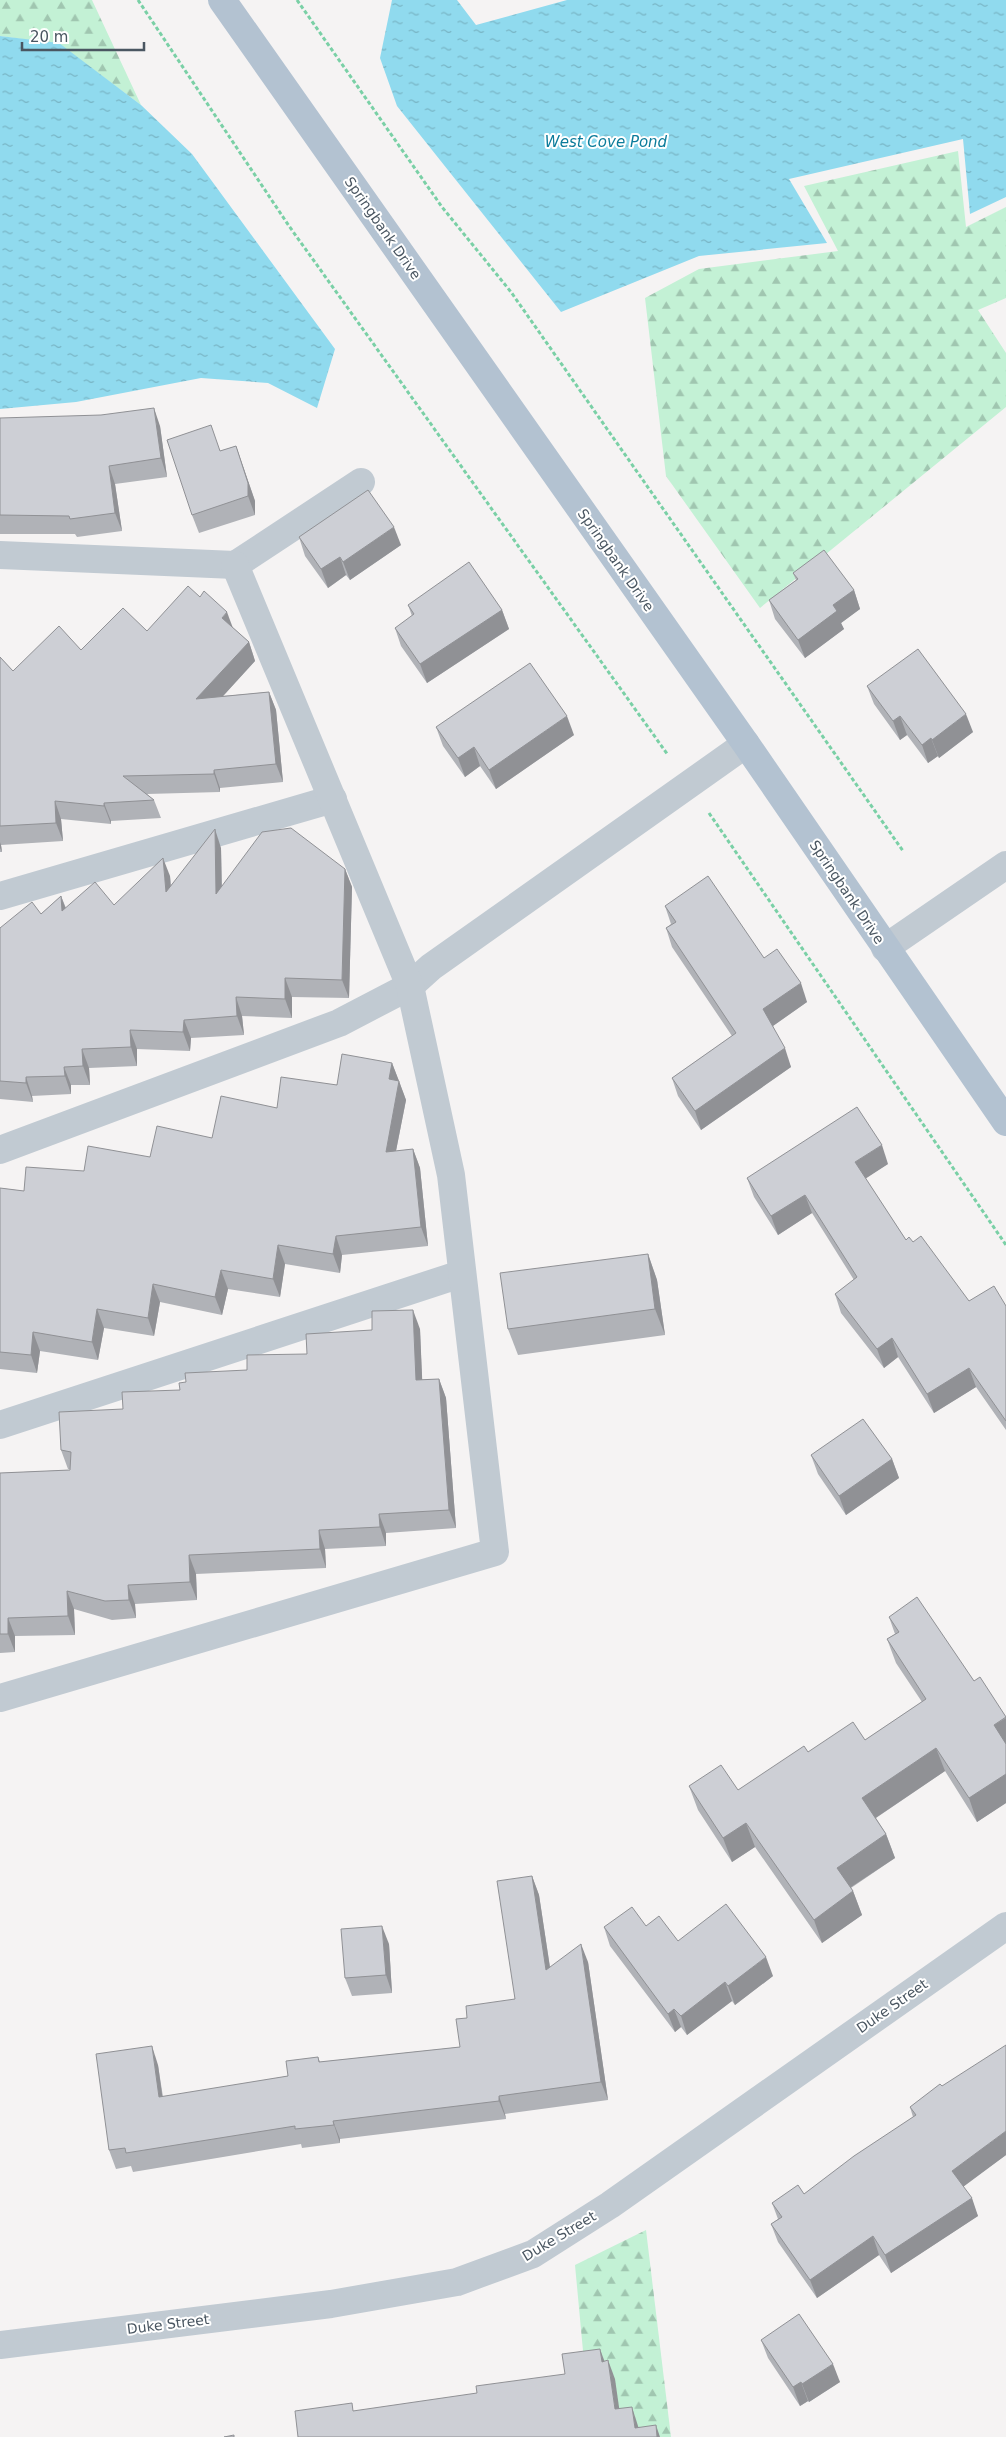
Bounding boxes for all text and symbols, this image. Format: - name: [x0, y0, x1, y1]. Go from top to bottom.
- scale bar: [22, 20, 145, 52]
- text: 20 m: [30, 28, 68, 46]
- water label: West Cove Pond: [545, 133, 668, 151]
- street label: Springbank Drive: [342, 174, 424, 282]
- street label: Springbank Drive: [575, 506, 657, 614]
- street label: Springbank Drive: [806, 837, 888, 947]
- street label: Duke Street: [853, 1975, 931, 2036]
- street label: Duke Street: [519, 2208, 599, 2264]
- street label: Duke Street: [126, 2311, 211, 2337]

